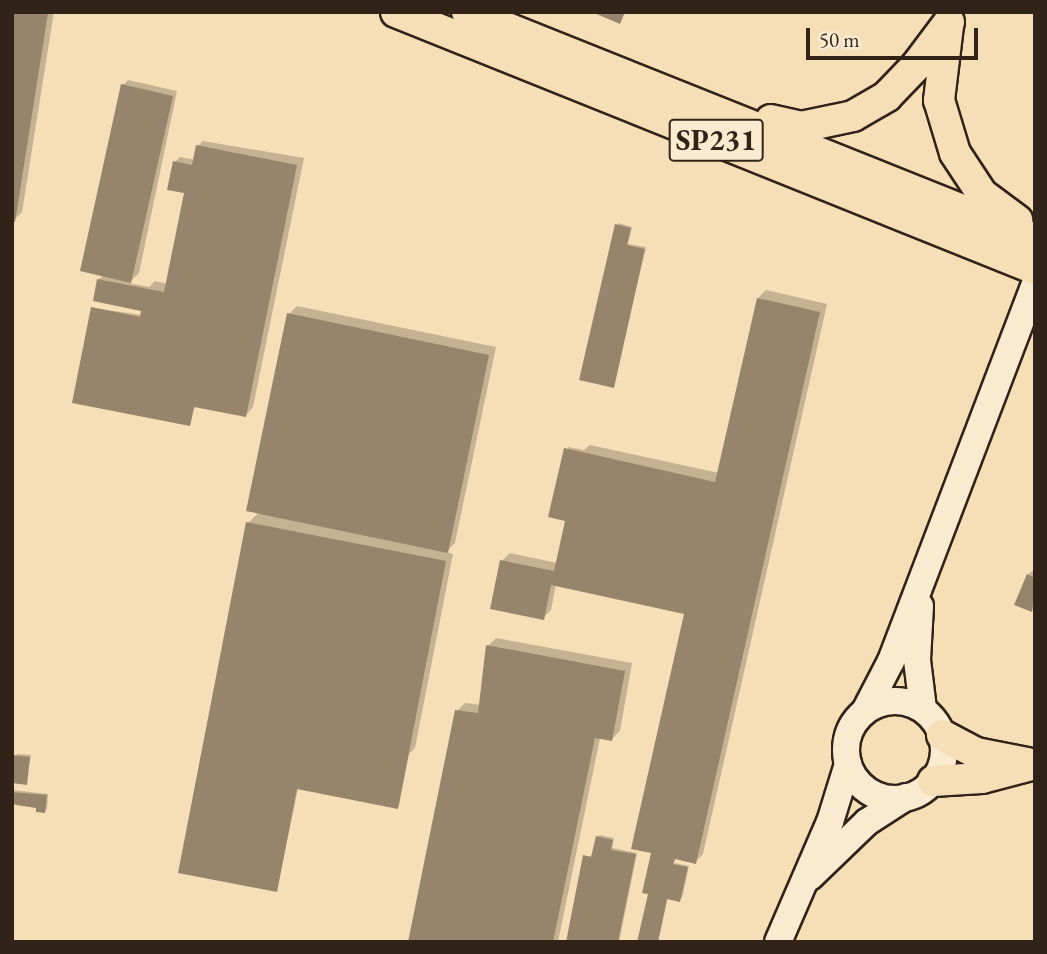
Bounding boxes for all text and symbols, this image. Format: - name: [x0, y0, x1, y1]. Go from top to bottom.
- scale bar: [809, 14, 981, 58]
- text: 50 m: [819, 26, 860, 53]
- road number: SP231: [667, 114, 765, 166]

